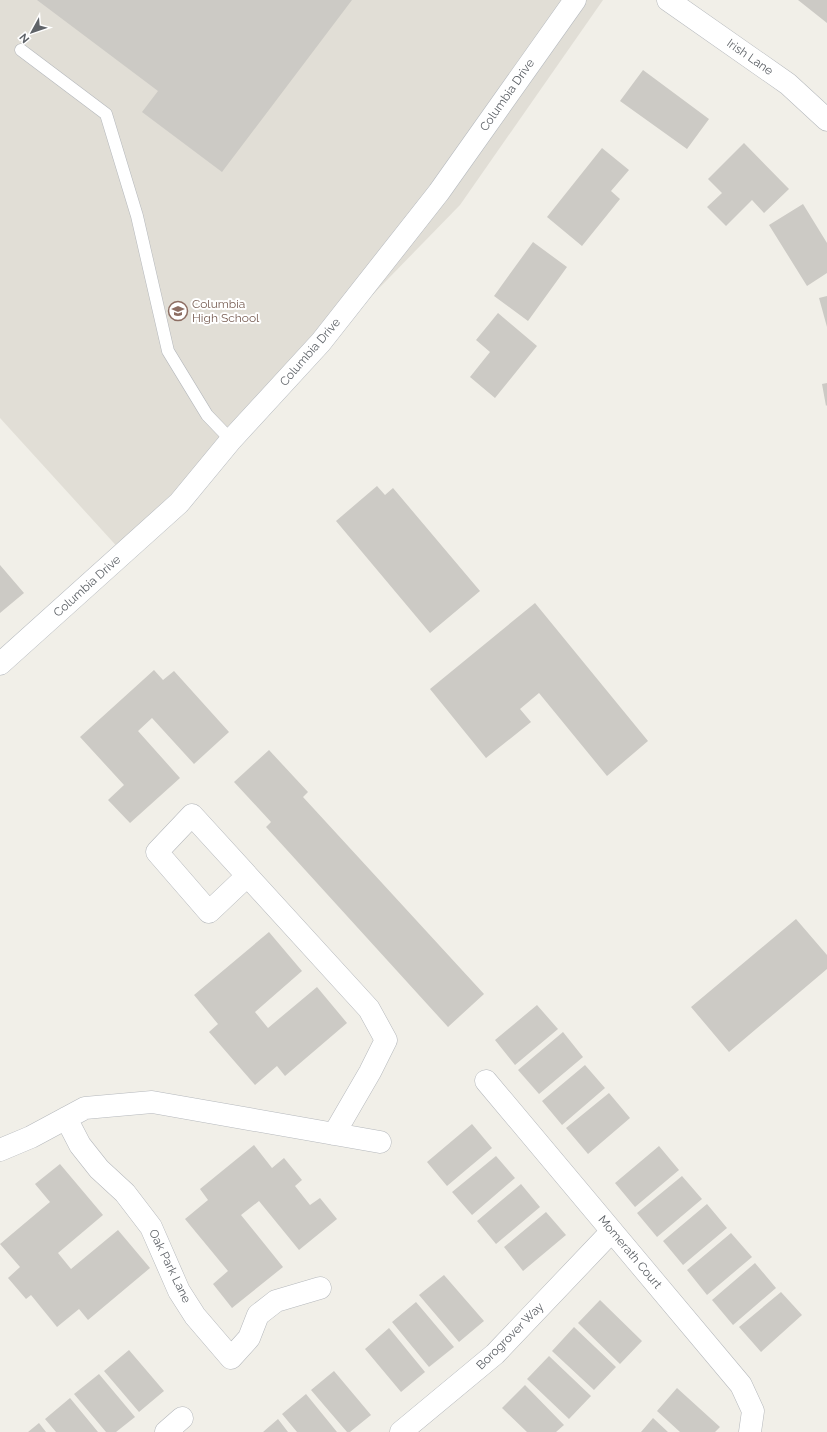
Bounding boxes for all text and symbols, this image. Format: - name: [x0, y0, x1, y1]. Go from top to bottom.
- north arrow: [12, 12, 52, 52]
- text: N: [17, 31, 32, 46]
- street label: Irish Lane: [724, 36, 776, 78]
- street label: Columbia Drive: [477, 56, 537, 134]
- place label: Columbia High School: [192, 297, 260, 325]
- school or university icon: Columbia High School: [167, 300, 189, 322]
- street label: Columbia Drive: [277, 315, 343, 389]
- street label: Columbia Drive: [51, 552, 123, 620]
- street label: Momerath Court: [595, 1213, 665, 1291]
- street label: Oak Park Lane: [146, 1227, 194, 1305]
- street label: Borogrover Way: [474, 1299, 547, 1372]

